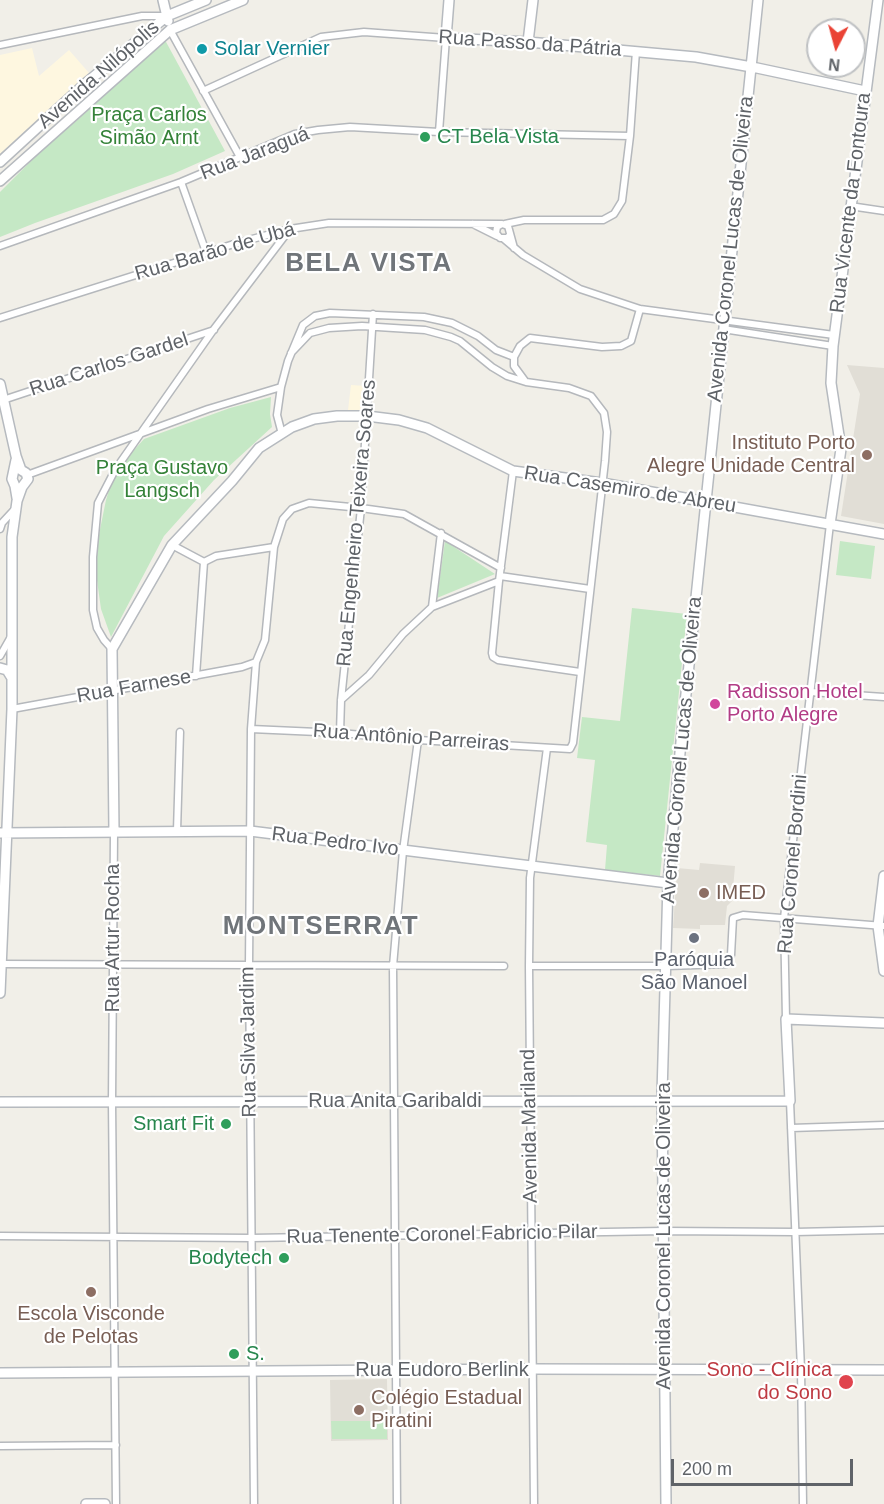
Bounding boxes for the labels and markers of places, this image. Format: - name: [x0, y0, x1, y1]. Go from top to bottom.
- place label: Solar Vernier: [214, 37, 330, 61]
- marker: Solar Vernier: [195, 42, 209, 56]
- place label: CT Bela Vista: [437, 125, 559, 149]
- marker: CT Bela Vista: [418, 130, 432, 144]
- place label: Instituto Porto Alegre Unidade Central: [647, 431, 855, 478]
- marker: Instituto Porto Alegre Unidade Central: [860, 448, 874, 462]
- place label: Radisson Hotel Porto Alegre: [727, 680, 863, 727]
- marker: Radisson Hotel Porto Alegre: [708, 697, 722, 711]
- place label: IMED: [716, 881, 766, 905]
- marker: IMED: [697, 886, 711, 900]
- marker: Paróquia São Manoel: [687, 931, 701, 945]
- place label: Paróquia São Manoel: [641, 948, 747, 995]
- place label: Smart Fit: [133, 1112, 214, 1136]
- marker: Smart Fit: [219, 1117, 233, 1131]
- place label: Bodytech: [189, 1246, 272, 1270]
- marker: Bodytech: [277, 1251, 291, 1265]
- marker: Escola Visconde de Pelotas: [84, 1285, 98, 1299]
- place label: Escola Visconde de Pelotas: [17, 1302, 165, 1349]
- place label: S.: [246, 1342, 265, 1366]
- marker: S.: [227, 1347, 241, 1361]
- place label: Sono - Clínica do Sono: [706, 1358, 832, 1405]
- marker: Sono - Clínica do Sono: [837, 1373, 855, 1391]
- place label: Colégio Estadual Piratini: [371, 1386, 522, 1433]
- marker: Colégio Estadual Piratini: [352, 1403, 366, 1417]

